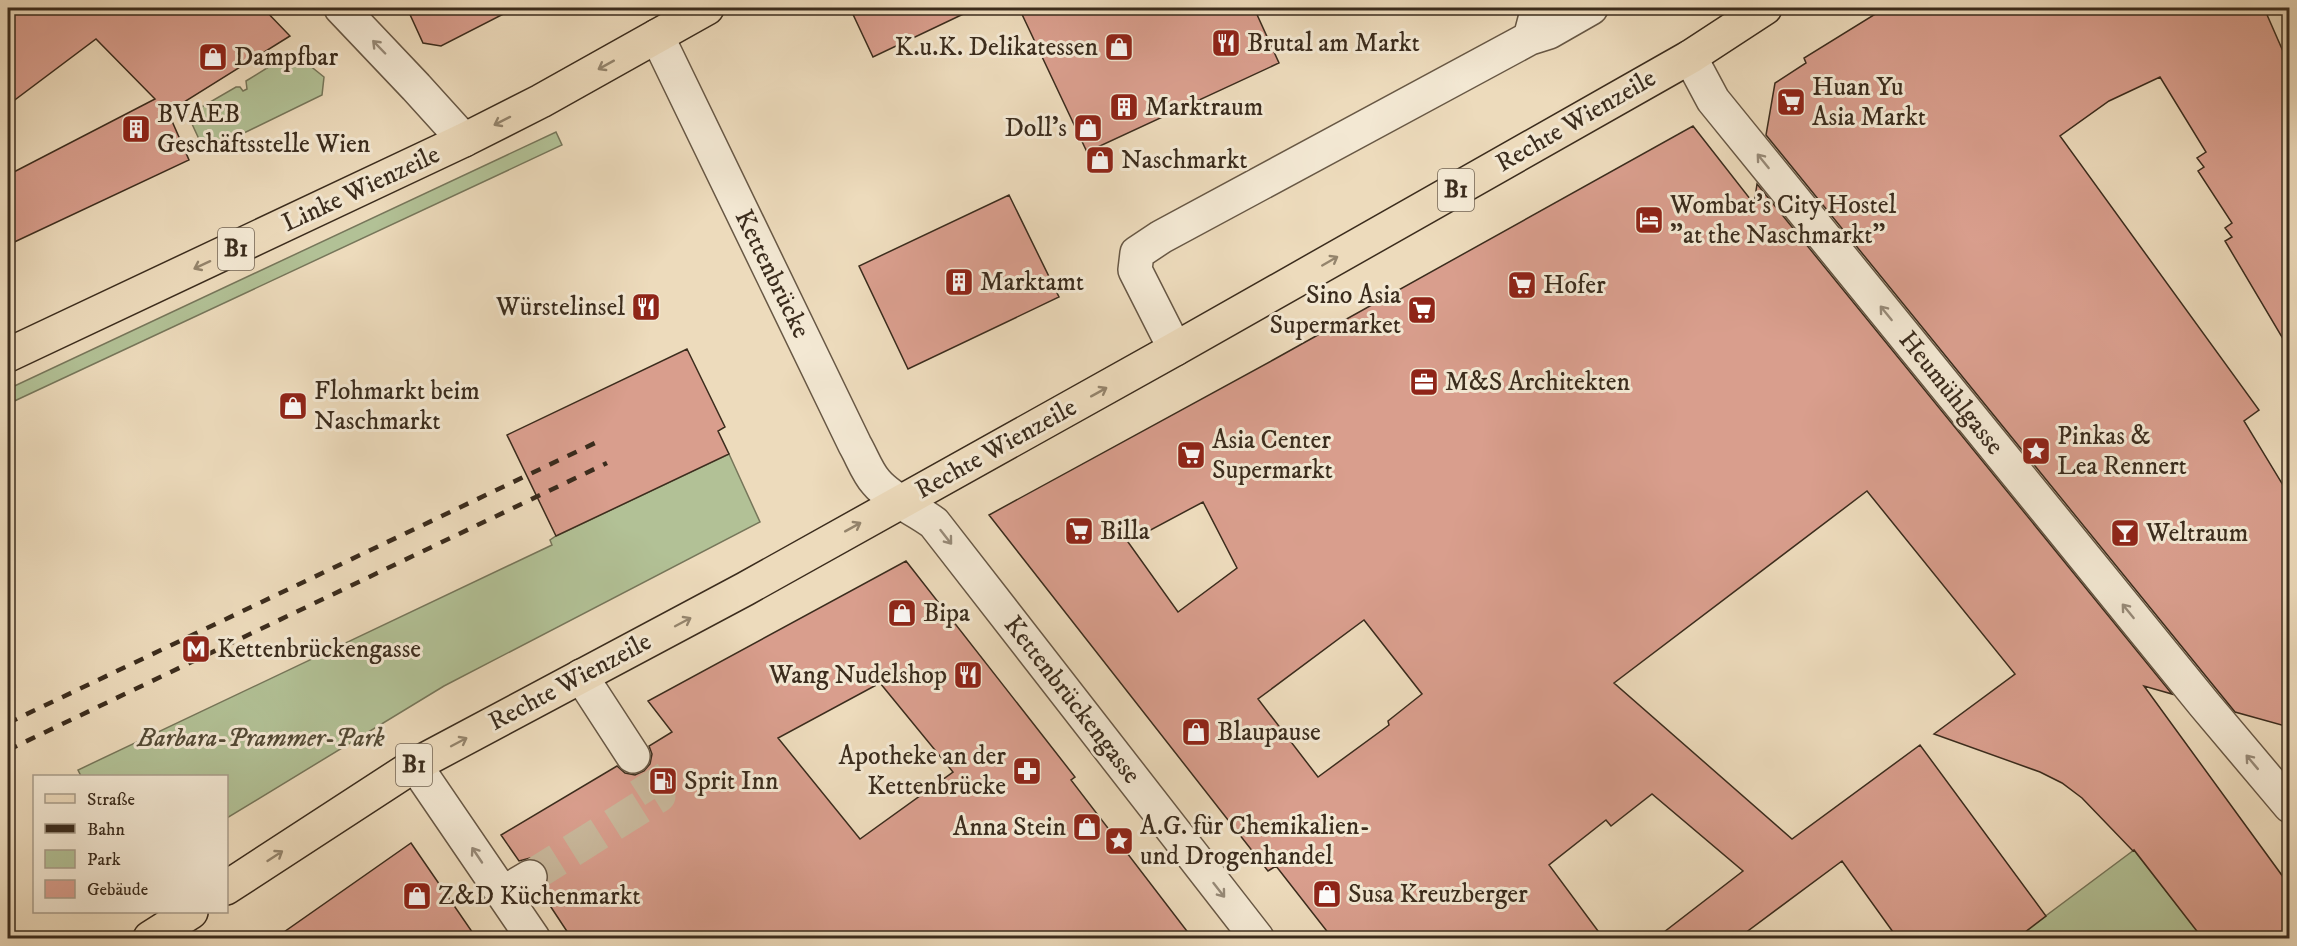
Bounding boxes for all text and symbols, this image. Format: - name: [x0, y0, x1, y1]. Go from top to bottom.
- restaurant icon: Brutal am Markt: [1210, 27, 1242, 59]
- place label: Brutal am Markt: [1247, 27, 1420, 60]
- place label: K.u.K. Delikatessen: [895, 31, 1098, 64]
- shop icon: K.u.K. Delikatessen: [1103, 31, 1135, 63]
- one-way arrow: [372, 40, 386, 55]
- shop icon: Dampfbar: [197, 41, 229, 73]
- place label: Dampfbar: [234, 41, 338, 74]
- one-way arrow: [597, 60, 615, 71]
- street label: Rechte Wienzeile: [1490, 62, 1662, 180]
- place label: Huan Yu Asia Markt: [1812, 71, 1926, 134]
- supermarket icon: Huan Yu Asia Markt: [1775, 86, 1807, 118]
- building icon: Marktraum: [1108, 91, 1140, 123]
- place label: Marktraum: [1145, 91, 1263, 124]
- place label: BVAEB Geschäftsstelle Wien: [157, 98, 371, 161]
- place label: Doll's: [1004, 112, 1067, 145]
- shop icon: Doll's: [1072, 112, 1104, 144]
- building icon: BVAEB Geschäftsstelle Wien: [120, 113, 152, 145]
- one-way arrow: [494, 115, 511, 127]
- street label: Linke Wienzeile: [277, 138, 445, 240]
- shop icon: Naschmarkt: [1084, 144, 1116, 176]
- place label: Naschmarkt: [1121, 144, 1248, 177]
- one-way arrow: [1756, 154, 1769, 170]
- road number: B1: [1438, 169, 1474, 211]
- place label: Wombat's City Hostel "at the Naschmarkt": [1669, 189, 1897, 252]
- street label: Kettenbrücke: [727, 204, 817, 344]
- hotel icon: Wombat's City Hostel "at the Naschmarkt": [1633, 204, 1665, 236]
- road number: B1: [218, 228, 254, 270]
- one-way arrow: [1321, 255, 1338, 267]
- one-way arrow: [194, 259, 212, 271]
- building icon: Marktamt: [943, 266, 975, 298]
- place label: Marktamt: [980, 266, 1084, 299]
- supermarket icon: Hofer: [1506, 269, 1538, 301]
- place label: Hofer: [1543, 269, 1606, 302]
- place label: Sino Asia Supermarket: [1269, 279, 1401, 342]
- place label: Würstelinsel: [495, 291, 625, 324]
- restaurant icon: Würstelinsel: [630, 291, 662, 323]
- supermarket icon: Sino Asia Supermarket: [1406, 294, 1438, 326]
- one-way arrow: [1879, 305, 1892, 321]
- street label: Heumühlgasse: [1891, 324, 2011, 462]
- office icon: M&S Architekten: [1408, 366, 1440, 398]
- place label: M&S Architekten: [1445, 366, 1631, 399]
- place label: Flohmarkt beim Naschmarkt: [314, 375, 480, 438]
- one-way arrow: [1090, 386, 1107, 398]
- shop icon: Flohmarkt beim Naschmarkt: [277, 390, 309, 422]
- street label: Rechte Wienzeile: [910, 391, 1082, 507]
- place label: Pinkas & Lea Rennert: [2057, 420, 2187, 483]
- place label: Asia Center Supermarkt: [1212, 424, 1333, 487]
- place icon: Pinkas & Lea Rennert: [2020, 435, 2052, 467]
- supermarket icon: Asia Center Supermarkt: [1175, 439, 1207, 471]
- supermarket icon: Billa: [1063, 515, 1095, 547]
- place label: Billa: [1100, 515, 1150, 548]
- bar icon: Weltraum: [2109, 517, 2141, 549]
- place label: Weltraum: [2145, 517, 2248, 550]
- one-way arrow: [844, 521, 861, 533]
- one-way arrow: [939, 529, 952, 545]
- shop icon: Bipa: [886, 597, 918, 629]
- place label: Bipa: [923, 597, 970, 630]
- one-way arrow: [2121, 603, 2134, 619]
- street label: Kettenbrückengasse: [996, 609, 1148, 791]
- one-way arrow: [673, 616, 691, 627]
- street label: Rechte Wienzeile: [483, 625, 657, 739]
- metro station icon: Kettenbrückengasse: [180, 633, 212, 665]
- place label: Kettenbrückengasse: [217, 633, 421, 666]
- place label: Wang Nudelshop: [768, 659, 947, 692]
- restaurant icon: Wang Nudelshop: [952, 659, 984, 691]
- shop icon: Blaupause: [1180, 716, 1212, 748]
- place label: Blaupause: [1217, 716, 1321, 749]
- park label: Barbara-Prammer-Park: [136, 722, 385, 755]
- one-way arrow: [449, 736, 467, 747]
- place label: Apotheke an der Kettenbrücke: [838, 740, 1006, 803]
- road number: B1: [396, 744, 432, 786]
- one-way arrow: [2245, 754, 2258, 770]
- pharmacy icon: Apotheke an der Kettenbrücke: [1011, 755, 1043, 787]
- fuel station icon: Sprit Inn: [647, 765, 679, 797]
- place label: Sprit Inn: [684, 765, 779, 798]
- legend: [33, 775, 228, 913]
- text: Straße: [87, 789, 135, 811]
- place label: A.G. für Chemikalien- und Drogenhandel: [1140, 810, 1370, 873]
- place label: Anna Stein: [953, 811, 1066, 844]
- shop icon: Anna Stein: [1071, 811, 1103, 843]
- text: Bahn: [87, 819, 125, 841]
- place icon: A.G. für Chemikalien- und Drogenhandel: [1103, 825, 1135, 857]
- one-way arrow: [471, 848, 483, 864]
- text: Park: [87, 849, 121, 871]
- one-way arrow: [267, 849, 284, 862]
- shop icon: Susa Kreuzberger: [1311, 878, 1343, 910]
- place label: Susa Kreuzberger: [1348, 878, 1528, 911]
- text: Gebäude: [87, 879, 148, 901]
- shop icon: Z&D Küchenmarkt: [401, 880, 433, 912]
- place label: Z&D Küchenmarkt: [438, 880, 641, 913]
- one-way arrow: [1213, 882, 1226, 898]

